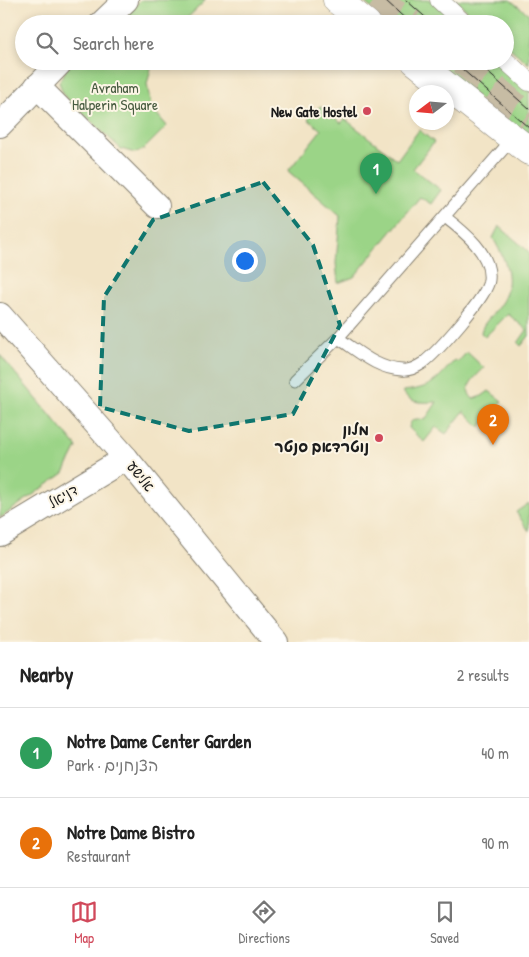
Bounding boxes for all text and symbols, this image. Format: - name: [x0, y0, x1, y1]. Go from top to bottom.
- search box: [15, 15, 514, 70]
- icon: search: [33, 29, 61, 57]
- text: Search here: [73, 30, 154, 56]
- park label: Avraham Halperin Square: [72, 77, 158, 115]
- north arrow: [409, 85, 454, 130]
- place label: New Gate Hostel: [271, 101, 358, 122]
- marker: New Gate Hostel: [361, 105, 373, 117]
- pin: 1: [360, 153, 392, 194]
- your location: [232, 248, 258, 274]
- pin: 2: [477, 404, 509, 445]
- place label: מלון נוטרדאם סנטר: [275, 419, 369, 457]
- marker: מלון נוטרדאם סנטר: [373, 432, 385, 444]
- street label: אלישע: [122, 456, 160, 496]
- street label: דניאל: [44, 479, 82, 513]
- text: Nearby: [20, 660, 73, 689]
- text: 2 results: [457, 664, 509, 686]
- text: Notre Dame Center Garden: [67, 728, 252, 754]
- text: 1: [33, 742, 39, 764]
- text: 40 m: [481, 742, 509, 764]
- text: Park · הצנחנים: [67, 754, 159, 776]
- text: Notre Dame Bistro: [67, 819, 195, 845]
- text: 2: [32, 832, 40, 854]
- text: 90 m: [481, 832, 509, 854]
- text: Restaurant: [67, 845, 130, 867]
- tab: Map: [70, 898, 98, 947]
- tab: Directions: [238, 898, 290, 947]
- tab: Saved: [430, 898, 459, 947]

